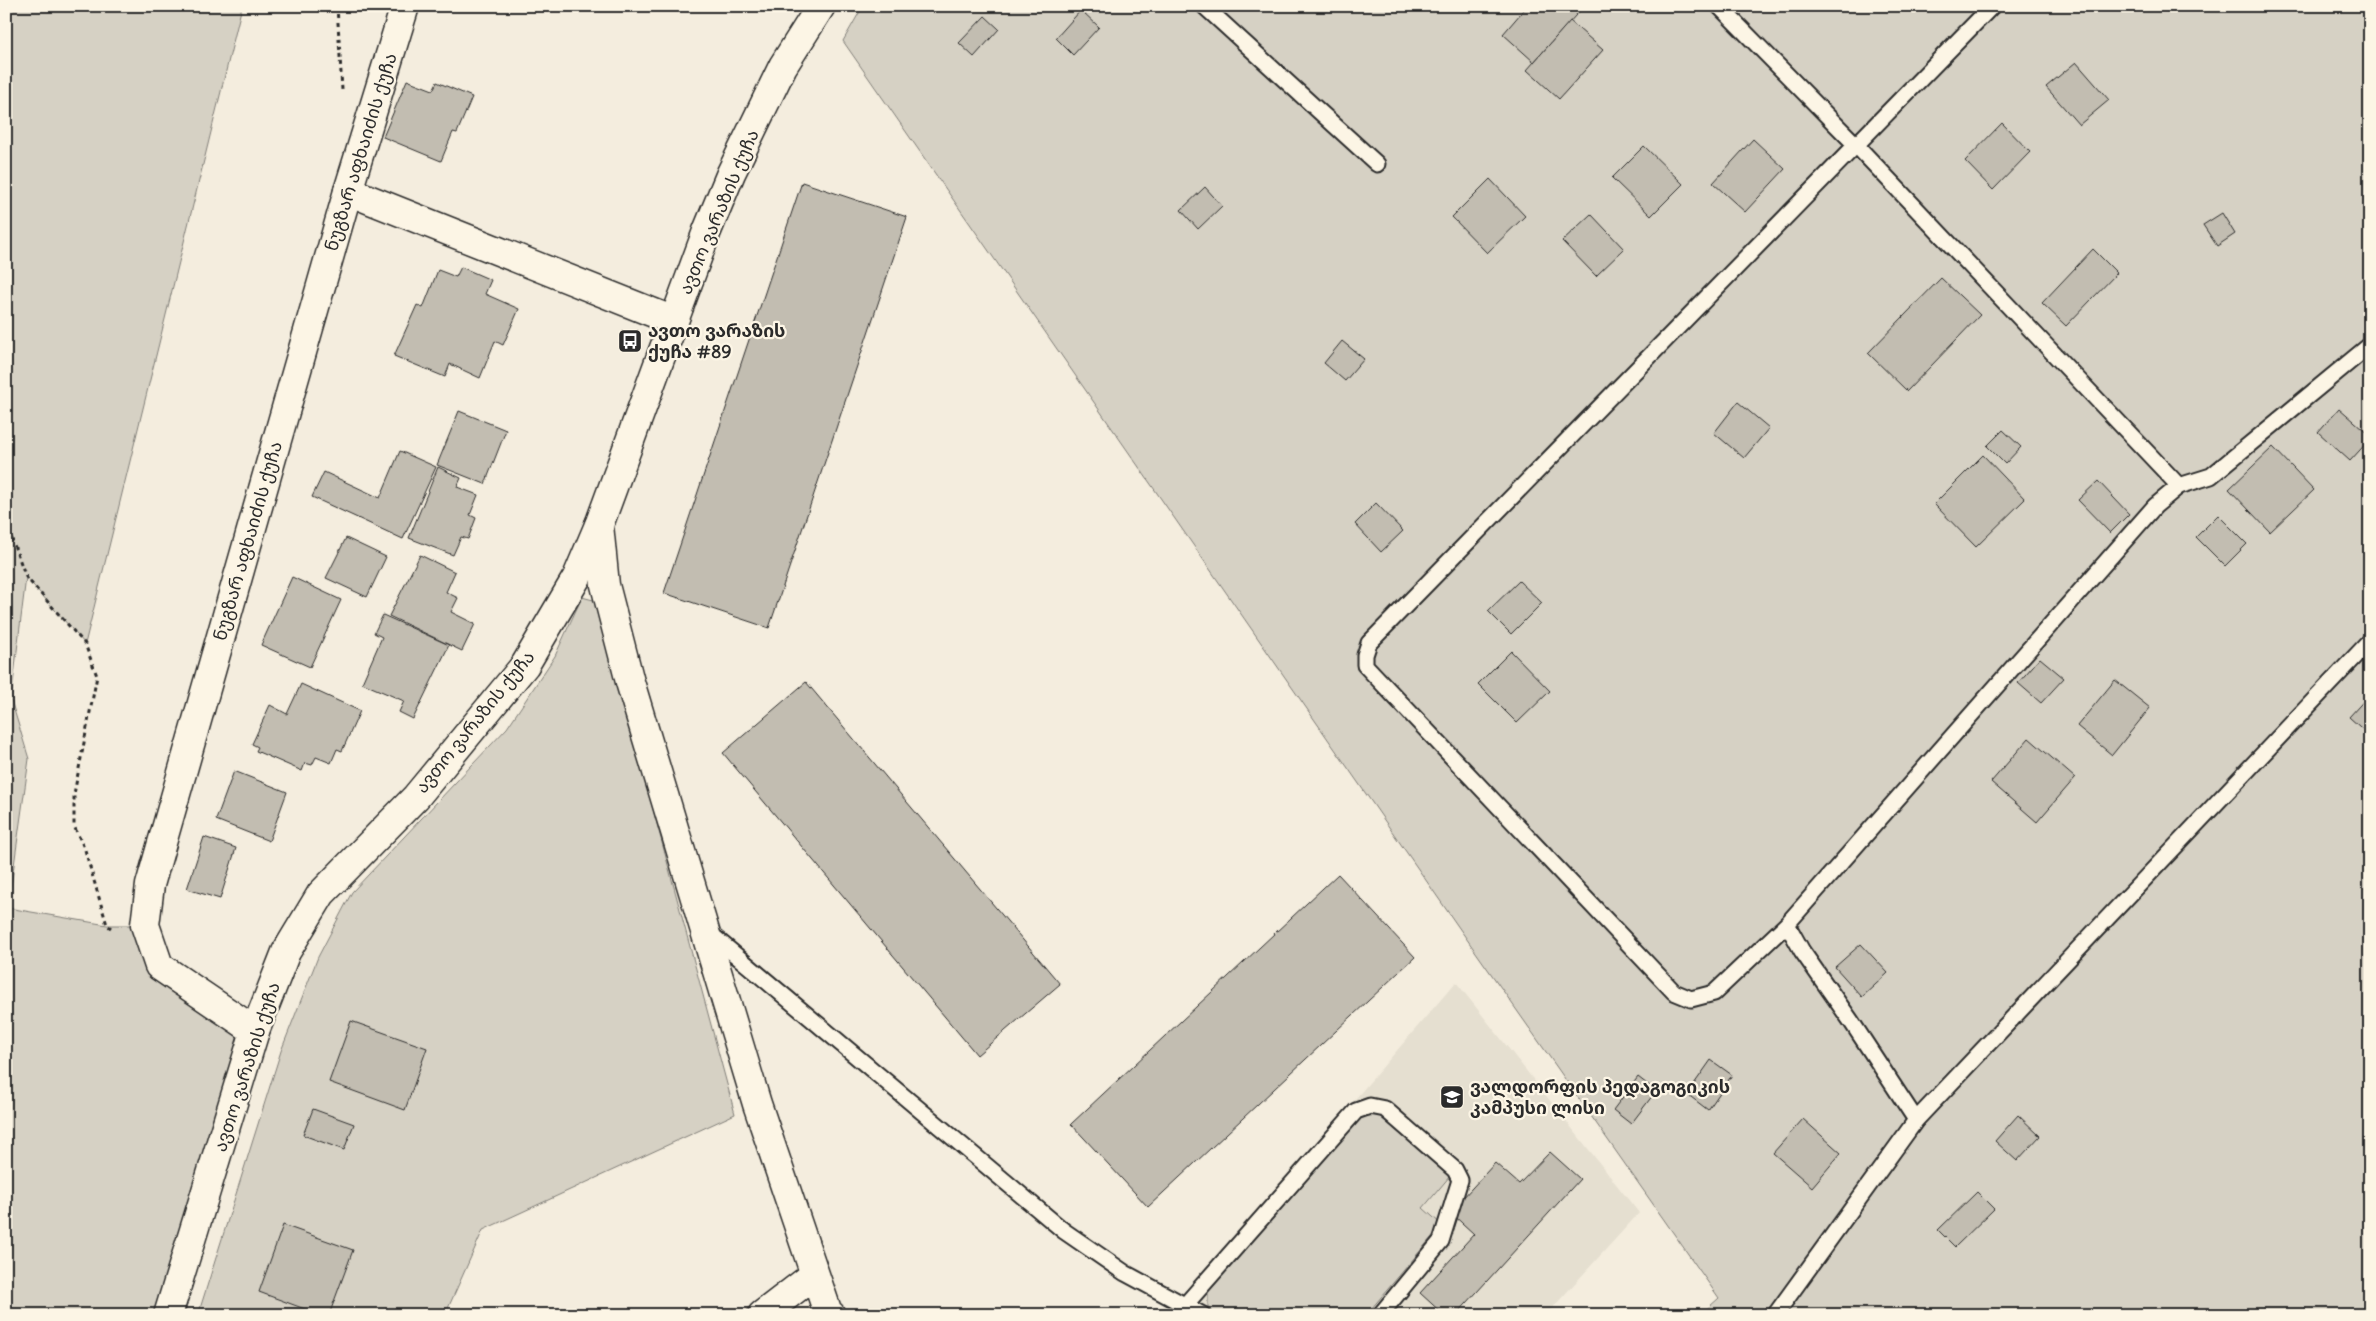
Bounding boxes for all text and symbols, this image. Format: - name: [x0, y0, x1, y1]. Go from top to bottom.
- street label: ნუგზარ აფხაიძის ქუჩა: [319, 50, 402, 254]
- street label: ავთო ვარაზის ქუჩა: [673, 126, 764, 298]
- place label: ავთო ვარაზის ქუჩა #89: [648, 319, 785, 363]
- bus stop icon: ავთო ვარაზის ქუჩა #89: [617, 328, 643, 354]
- street label: ნუგზარ აფხაიძის ქუჩა: [208, 439, 287, 643]
- street label: ავთო ვარაზის ქუჩა: [410, 646, 539, 798]
- street label: ავთო ვარაზის ქუჩა: [208, 979, 285, 1155]
- place label: ვალდორფის პედაგოგიკის კამპუსი ლისი: [1470, 1075, 1730, 1119]
- school or university icon: ვალდორფის პედაგოგიკის კამპუსი ლისი: [1439, 1084, 1465, 1110]

